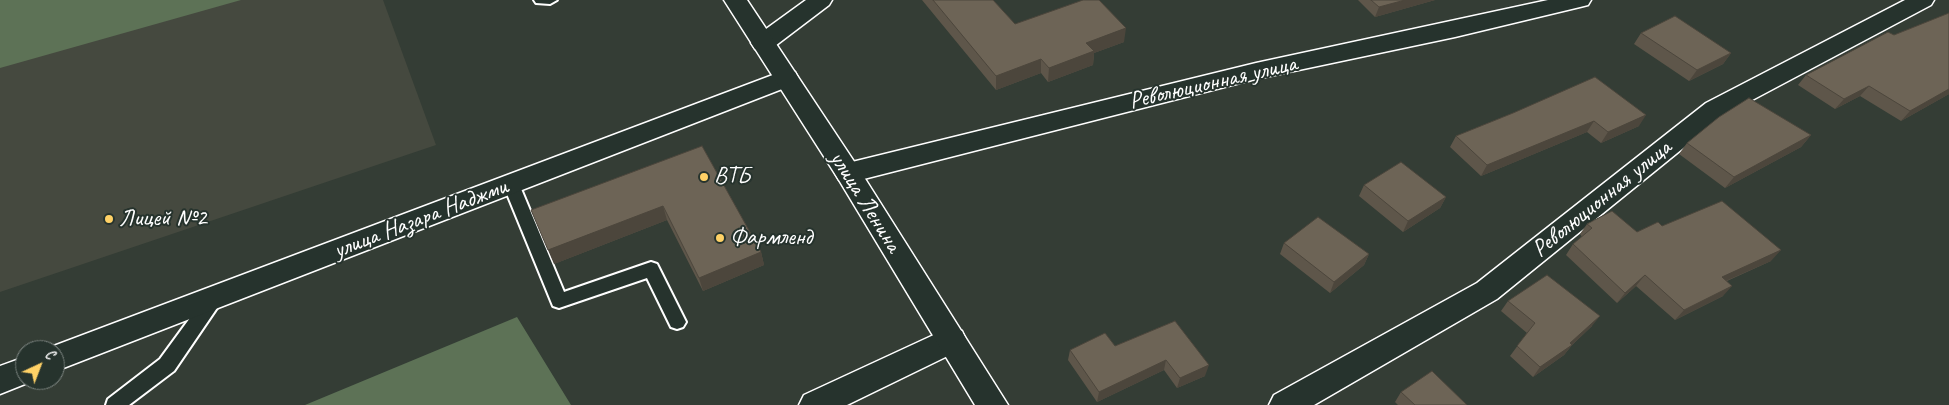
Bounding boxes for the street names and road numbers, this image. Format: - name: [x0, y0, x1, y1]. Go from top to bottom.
- street label: Революционная улица: [1126, 50, 1300, 116]
- street label: Революционная улица: [1526, 134, 1678, 264]
- street label: улица Ленина: [823, 146, 907, 258]
- street label: улица Назара Наджми: [330, 172, 512, 266]

